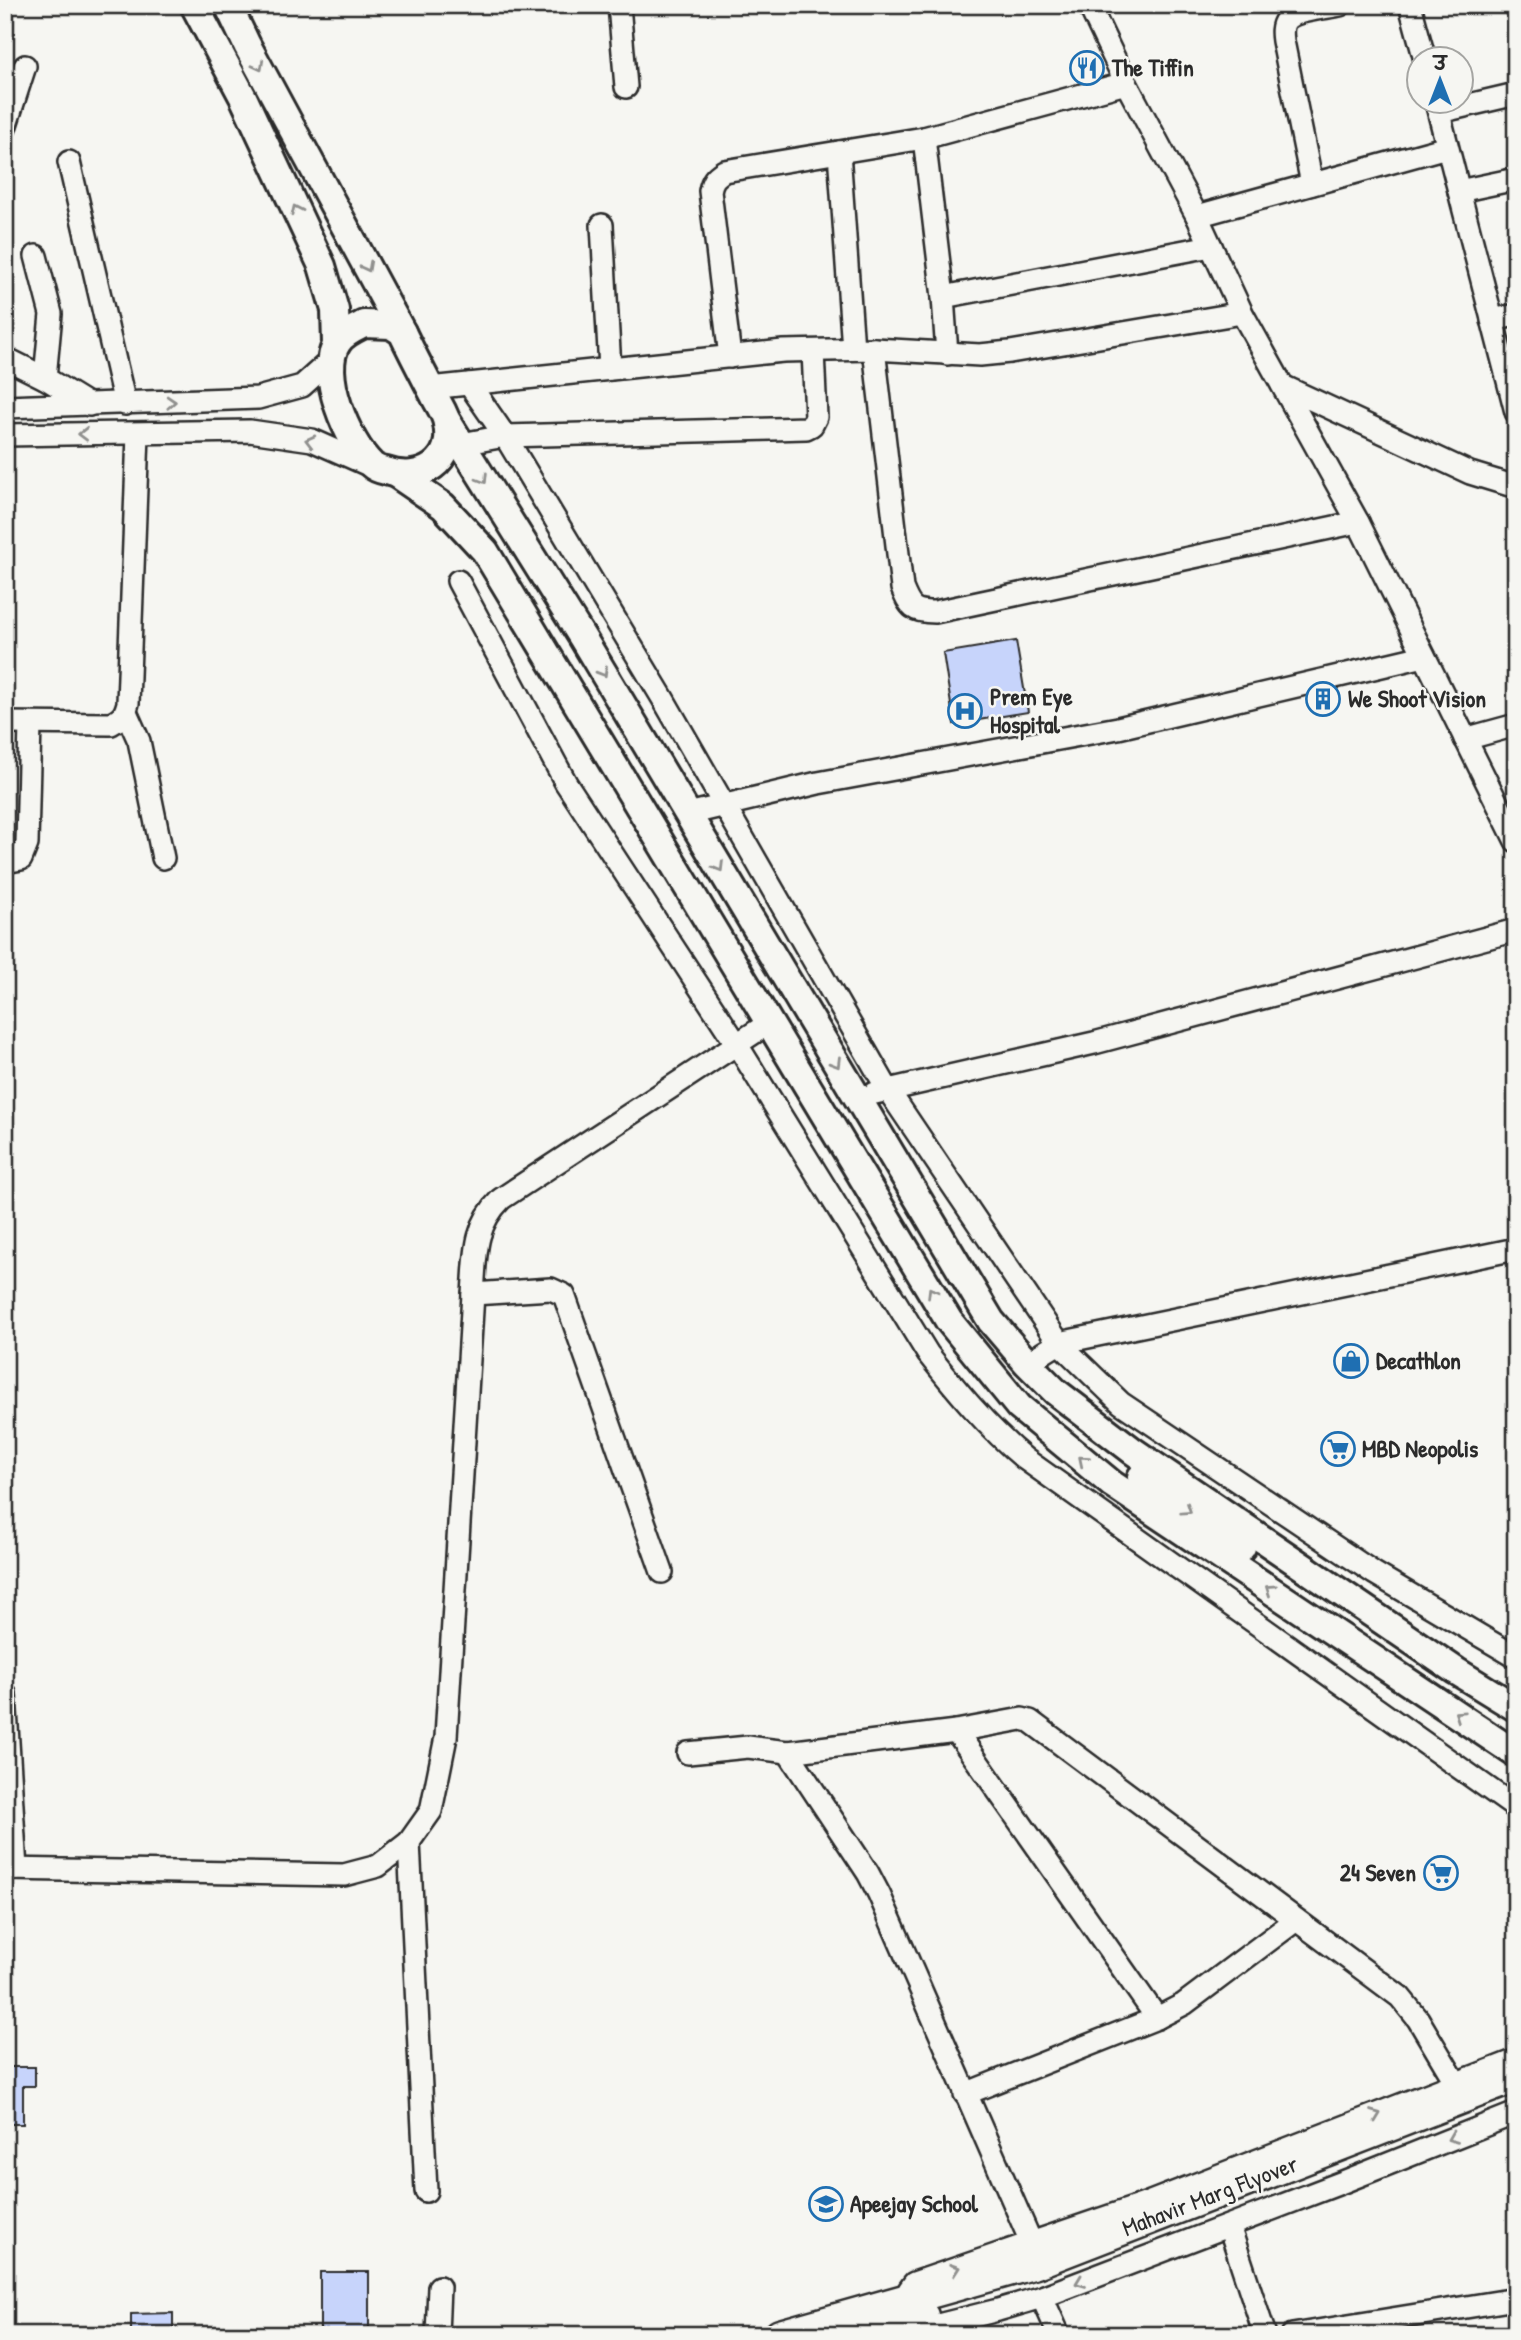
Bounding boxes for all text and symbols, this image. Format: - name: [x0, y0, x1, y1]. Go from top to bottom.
- north arrow: [1406, 46, 1476, 116]
- restaurant icon: The Tiffin: [1068, 49, 1106, 87]
- text: उ: [1432, 50, 1449, 76]
- place label: The Tiffin: [1111, 51, 1194, 83]
- one-way arrow: [250, 59, 264, 72]
- one-way arrow: [290, 205, 304, 217]
- one-way arrow: [358, 259, 372, 272]
- one-way arrow: [166, 395, 177, 410]
- one-way arrow: [77, 426, 88, 442]
- one-way arrow: [304, 435, 316, 449]
- one-way arrow: [475, 471, 488, 484]
- one-way arrow: [594, 665, 607, 678]
- place label: Prem Eye Hospital: [990, 680, 1073, 741]
- building icon: We Shoot Vision: [1304, 680, 1342, 718]
- place label: We Shoot Vision: [1348, 682, 1486, 714]
- hospital icon: Prem Eye Hospital: [946, 692, 984, 730]
- one-way arrow: [711, 860, 724, 873]
- one-way arrow: [827, 1055, 840, 1068]
- one-way arrow: [927, 1287, 940, 1300]
- shop icon: Decathlon: [1332, 1342, 1370, 1380]
- place label: Decathlon: [1376, 1344, 1461, 1376]
- supermarket icon: MBD Neopolis: [1319, 1430, 1357, 1468]
- place label: MBD Neopolis: [1362, 1432, 1478, 1465]
- one-way arrow: [1078, 1456, 1091, 1468]
- one-way arrow: [1179, 1502, 1192, 1514]
- one-way arrow: [1265, 1585, 1278, 1597]
- one-way arrow: [1454, 1711, 1467, 1723]
- supermarket icon: 24 Seven: [1422, 1854, 1460, 1892]
- place label: 24 Seven: [1340, 1856, 1416, 1888]
- one-way arrow: [1369, 2109, 1381, 2123]
- one-way arrow: [1447, 2130, 1459, 2144]
- street label: Mahavir Marg Flyover: [1117, 2147, 1302, 2243]
- school or university icon: Apeejay School: [807, 2185, 845, 2223]
- place label: Apeejay School: [850, 2187, 979, 2220]
- one-way arrow: [949, 2263, 961, 2277]
- one-way arrow: [1075, 2274, 1087, 2288]

